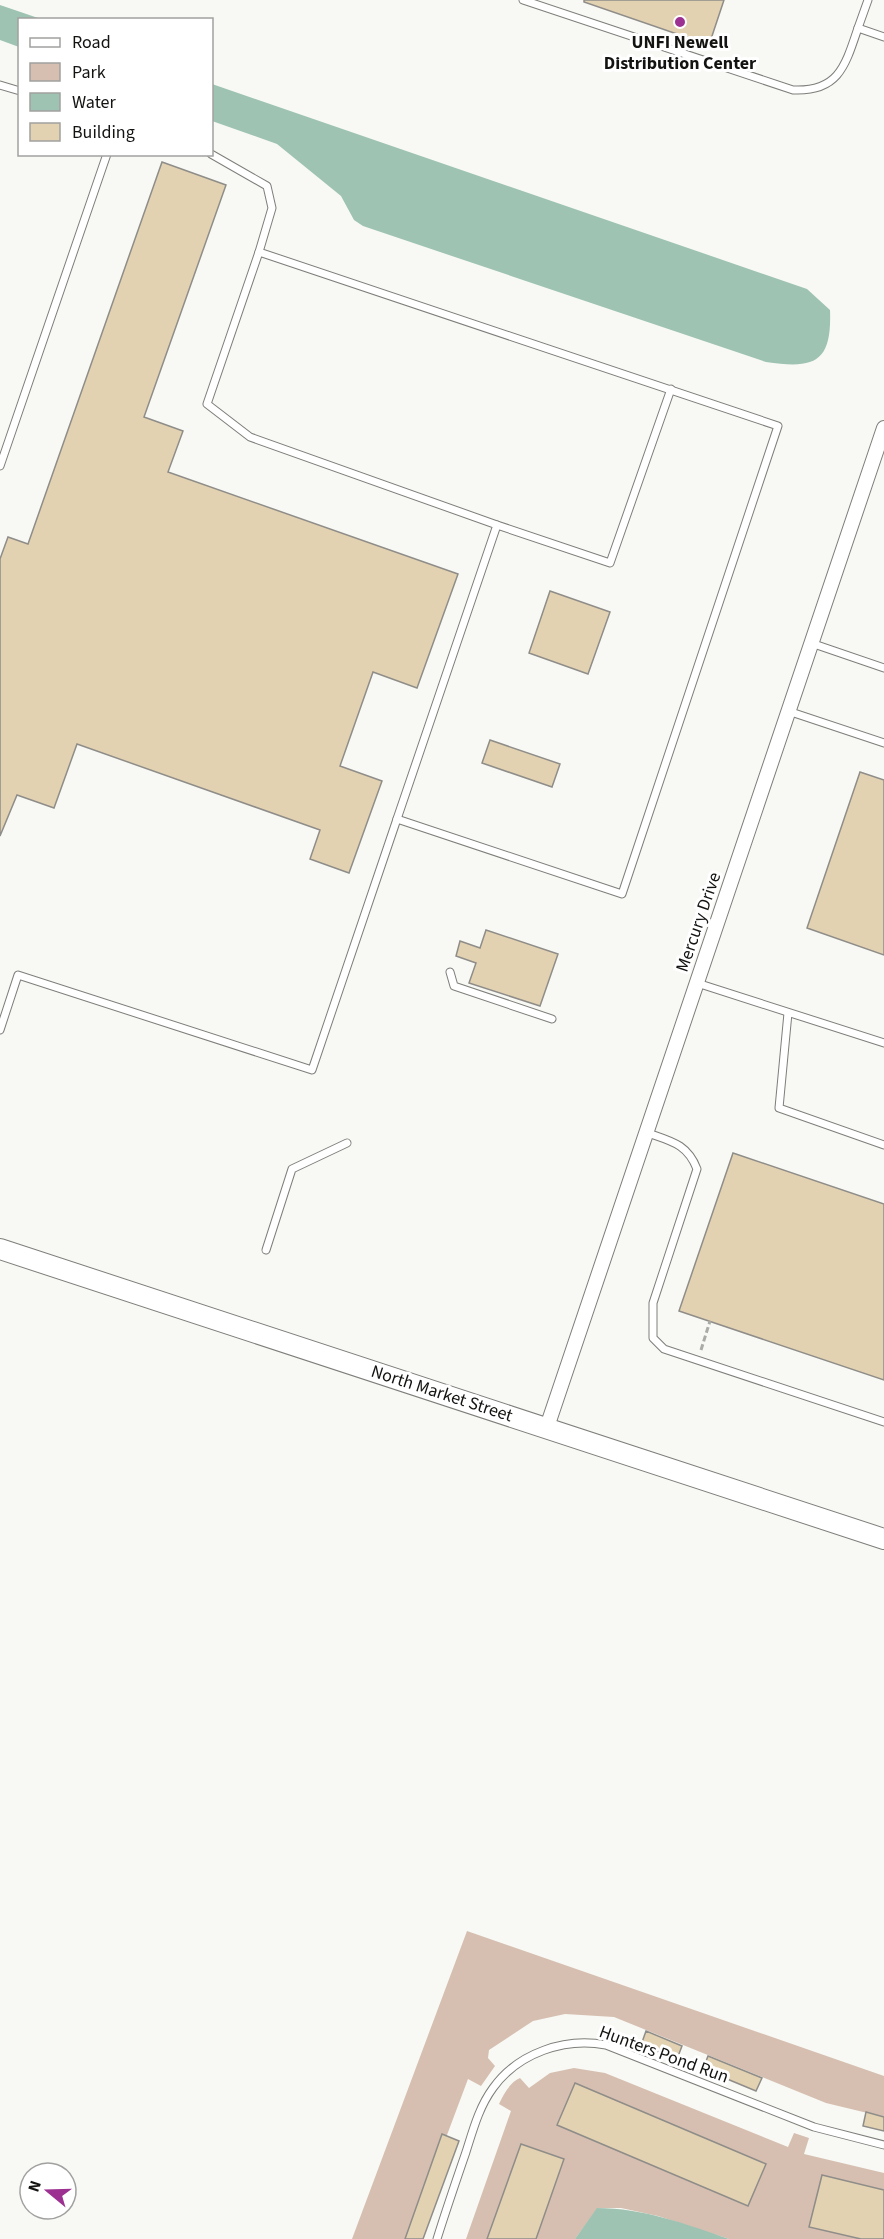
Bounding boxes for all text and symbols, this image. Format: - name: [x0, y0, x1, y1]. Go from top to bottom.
- marker: UNFI Newell Distribution Center: [673, 15, 687, 29]
- legend: [18, 18, 213, 156]
- text: Road: [72, 30, 111, 55]
- place label: UNFI Newell Distribution Center: [604, 30, 757, 76]
- text: Park: [72, 60, 106, 85]
- text: Water: [72, 90, 116, 115]
- text: Building: [72, 120, 135, 145]
- street label: Mercury Drive: [670, 869, 727, 975]
- street label: North Market Street: [368, 1359, 516, 1428]
- street label: Hunters Pond Run: [596, 2019, 732, 2090]
- north arrow: [18, 2161, 78, 2221]
- text: N: [23, 2178, 47, 2195]

